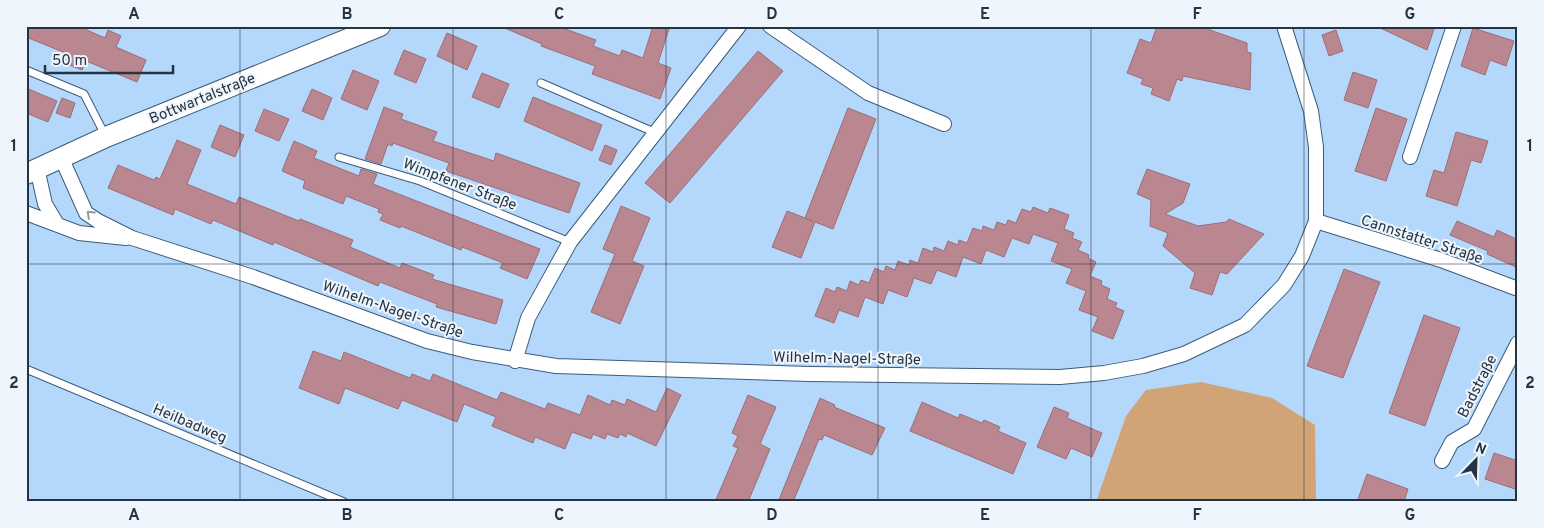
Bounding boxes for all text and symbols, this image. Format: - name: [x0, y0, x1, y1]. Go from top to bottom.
- text: A: [128, 5, 140, 25]
- text: B: [341, 5, 353, 25]
- text: C: [554, 5, 564, 25]
- text: D: [766, 5, 778, 25]
- text: E: [980, 5, 990, 25]
- text: F: [1192, 5, 1202, 25]
- text: G: [1405, 5, 1415, 25]
- scale bar: [45, 42, 172, 74]
- text: 50 m: [52, 52, 87, 71]
- street label: Bottwartalstraße: [147, 69, 258, 129]
- text: 1: [11, 137, 17, 157]
- text: 1: [1527, 137, 1533, 157]
- street label: Wimpfener Straße: [400, 155, 519, 216]
- one-way arrow: [87, 211, 96, 220]
- street label: Cannstatter Straße: [1358, 212, 1485, 269]
- street label: Wilhelm-Nagel-Straße: [320, 277, 465, 343]
- street label: Wilhelm-Nagel-Straße: [773, 349, 921, 370]
- street label: Badstraße: [1454, 352, 1502, 421]
- text: 2: [9, 374, 19, 394]
- text: 2: [1525, 374, 1535, 394]
- street label: Heilbadweg: [149, 400, 229, 449]
- north arrow: [1452, 436, 1502, 486]
- text: N: [1473, 440, 1488, 459]
- text: A: [128, 506, 140, 526]
- text: B: [341, 506, 353, 526]
- text: C: [554, 506, 564, 526]
- text: D: [766, 506, 778, 526]
- text: E: [980, 506, 990, 526]
- text: F: [1192, 506, 1202, 526]
- text: G: [1405, 506, 1415, 526]

